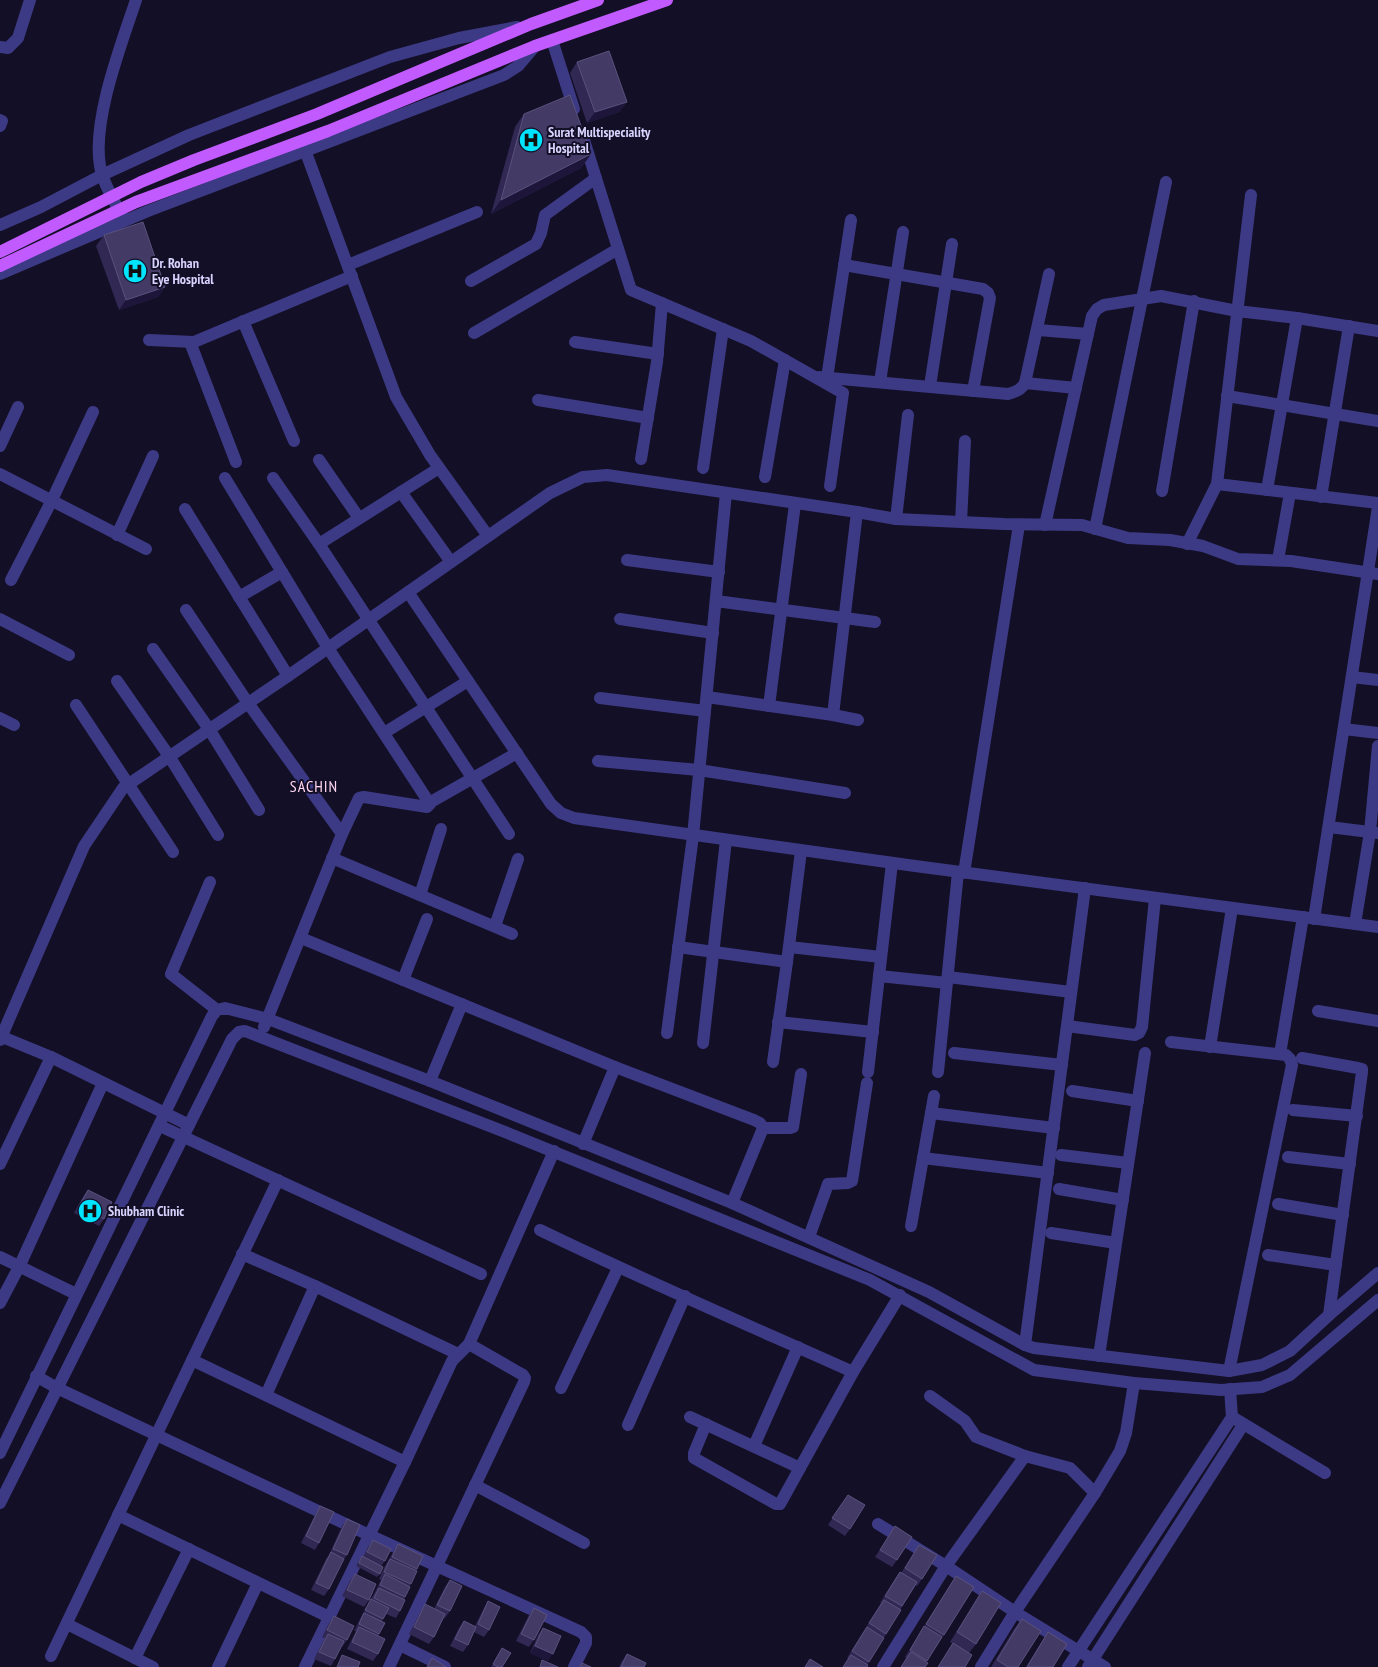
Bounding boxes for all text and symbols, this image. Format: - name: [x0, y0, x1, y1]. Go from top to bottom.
- place label: Surat Multispeciality Hospital: [548, 123, 651, 157]
- hospital icon: Surat Multispeciality Hospital: [518, 127, 544, 153]
- place label: Dr. Rohan Eye Hospital: [152, 254, 214, 288]
- hospital icon: Dr. Rohan Eye Hospital: [122, 258, 148, 284]
- district label: SACHIN: [290, 776, 338, 796]
- hospital icon: Shubham Clinic: [77, 1198, 103, 1224]
- place label: Shubham Clinic: [108, 1202, 184, 1220]

